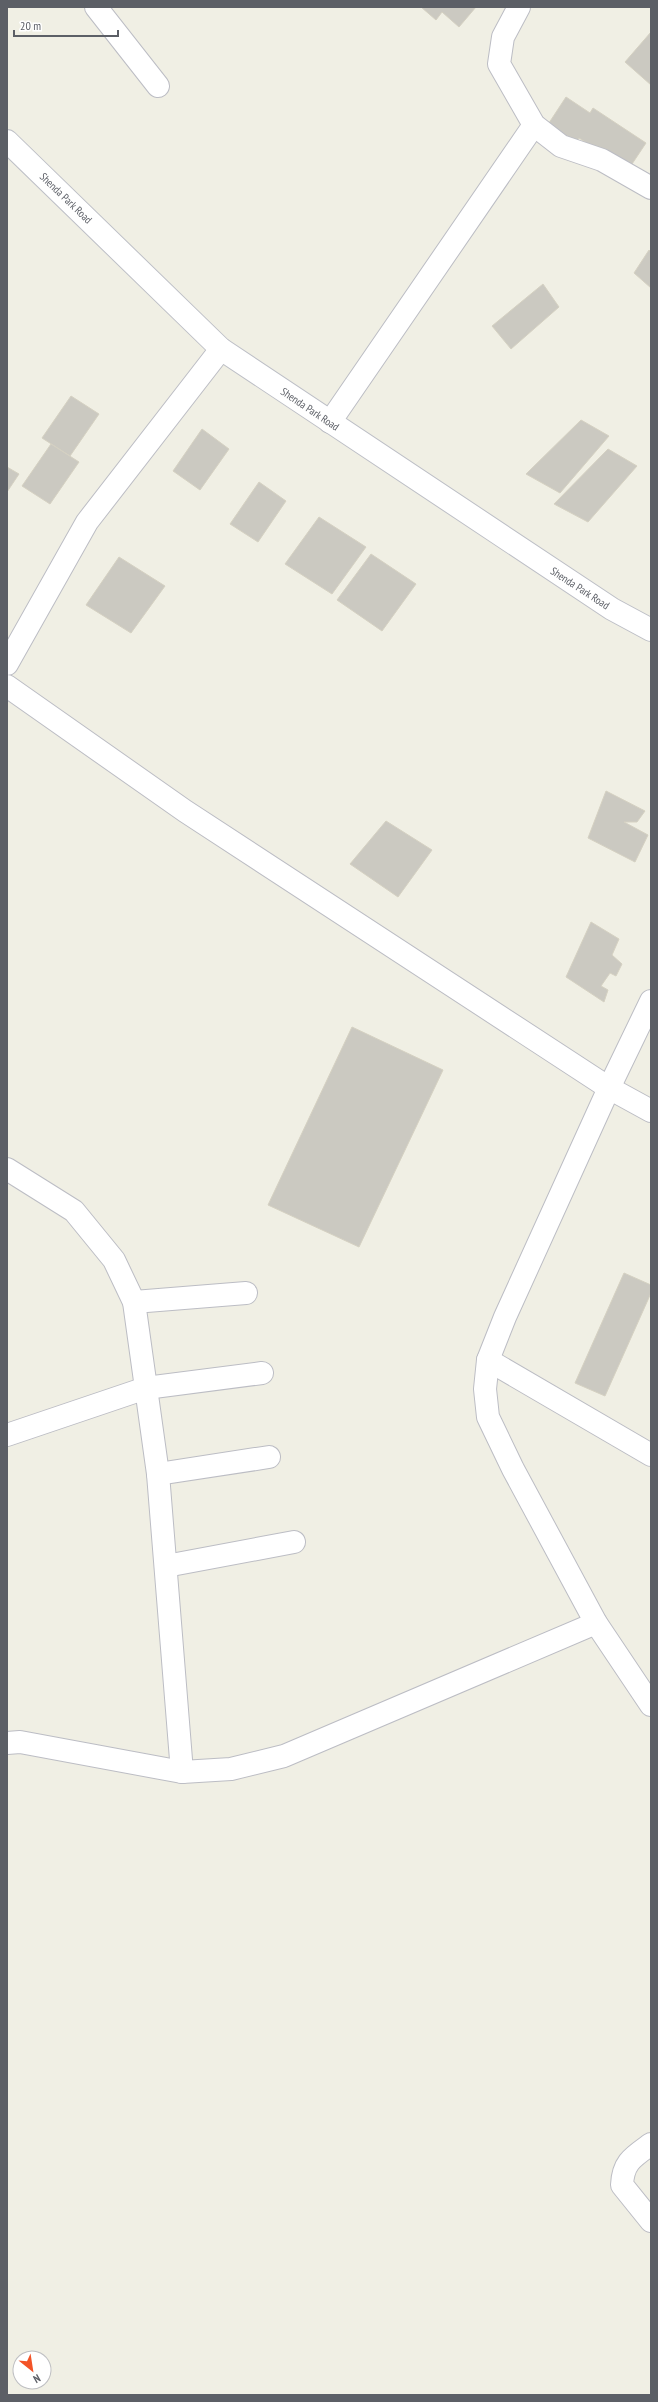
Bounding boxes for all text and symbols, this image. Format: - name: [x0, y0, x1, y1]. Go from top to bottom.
- scale bar: [14, 12, 118, 38]
- text: 20 m: [20, 18, 41, 33]
- street label: Shenda Park Road: [37, 169, 95, 227]
- street label: Shenda Park Road: [278, 384, 342, 434]
- street label: Shenda Park Road: [548, 564, 612, 612]
- north arrow: [12, 2350, 52, 2390]
- text: N: [31, 2371, 43, 2386]

